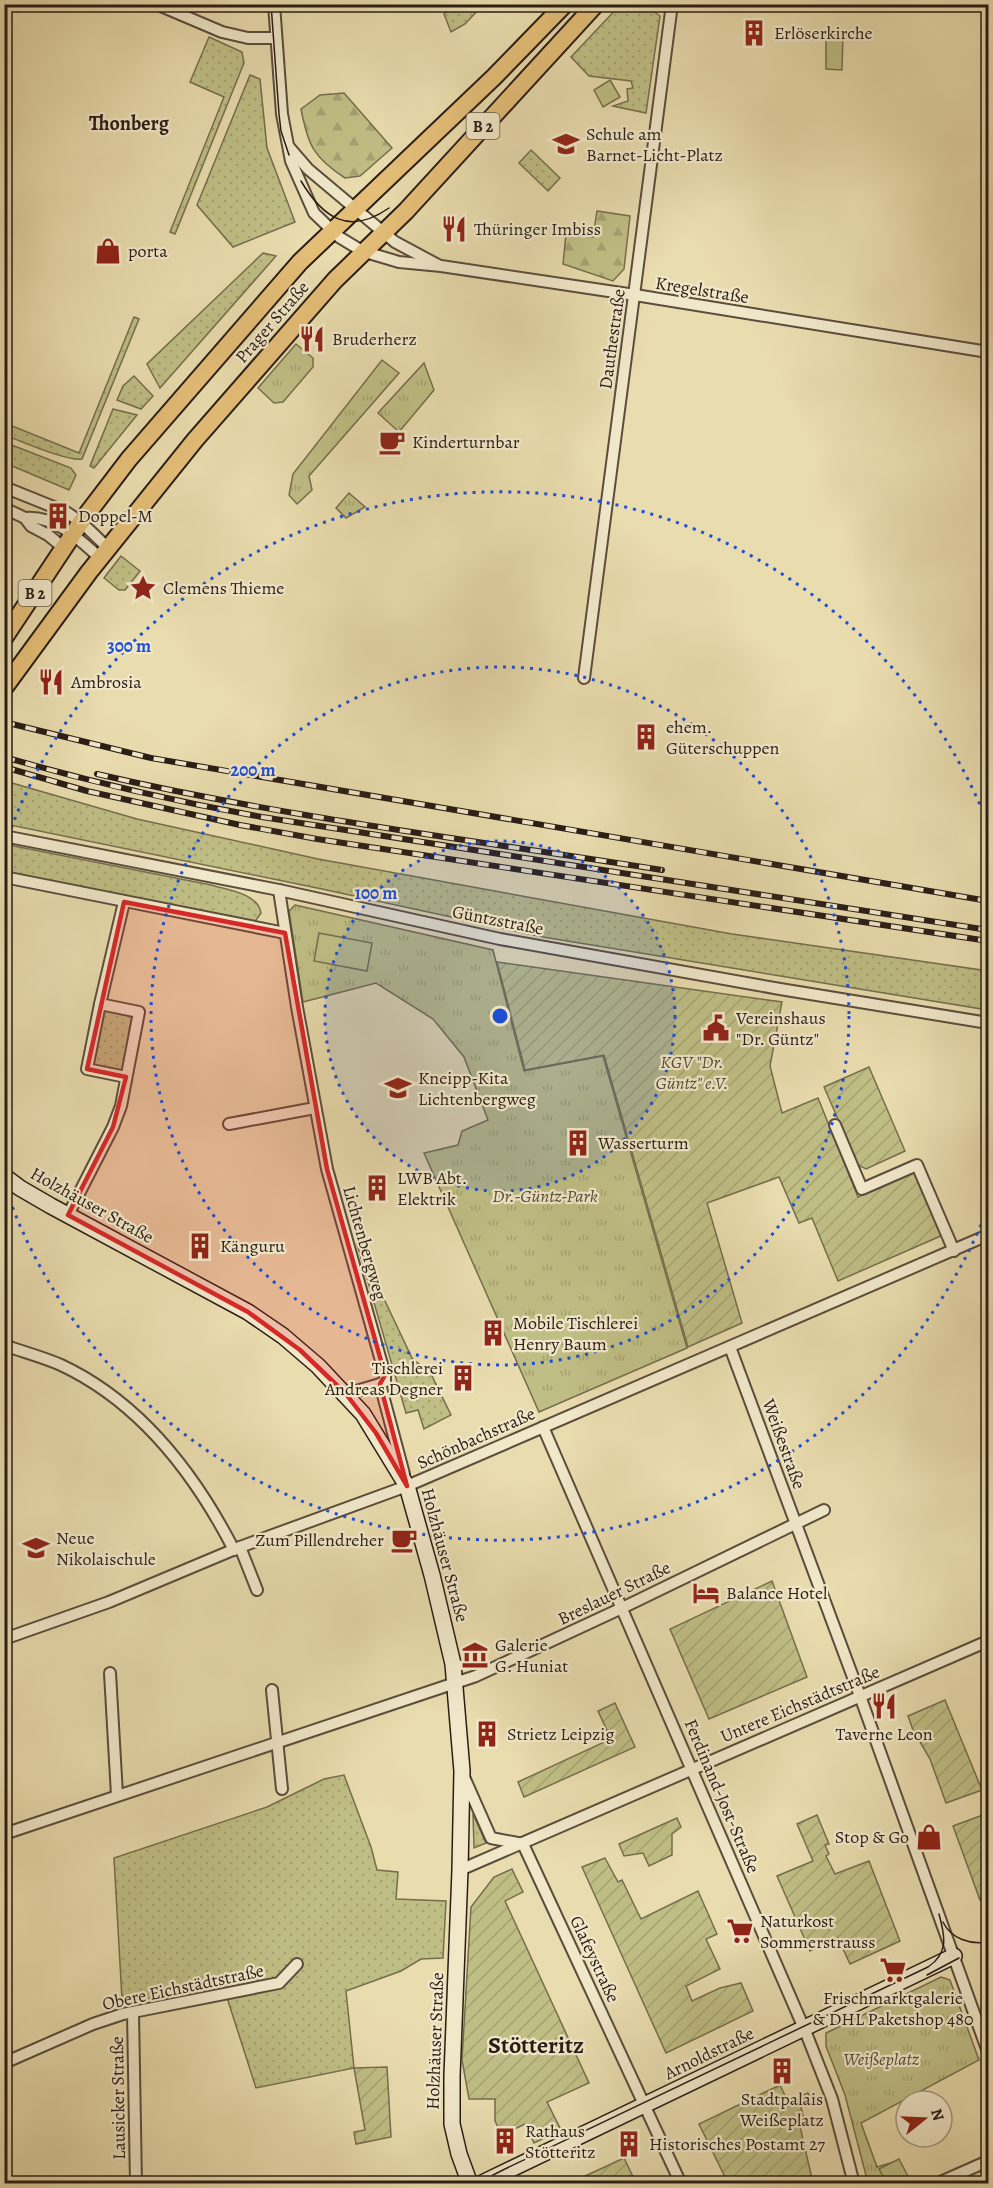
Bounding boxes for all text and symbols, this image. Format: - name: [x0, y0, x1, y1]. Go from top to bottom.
- building icon: Erlöserkirche: [739, 18, 769, 48]
- place label: Erlöserkirche: [774, 21, 873, 45]
- district label: Thonberg: [89, 110, 170, 137]
- road number: B 2: [466, 113, 500, 139]
- place label: Schule am Barnet-Licht-Platz: [586, 122, 723, 167]
- school or university icon: Schule am Barnet-Licht-Platz: [551, 129, 581, 159]
- restaurant icon: Thüringer Imbiss: [439, 214, 469, 244]
- place label: Thüringer Imbiss: [474, 217, 601, 241]
- shop icon: porta: [93, 236, 123, 266]
- place label: porta: [128, 239, 168, 263]
- street label: Kregelstraße: [654, 271, 750, 309]
- street label: Prager Straße: [230, 276, 314, 368]
- street label: Dauthestraße: [593, 287, 631, 391]
- restaurant icon: Bruderherz: [297, 324, 327, 354]
- place label: Bruderherz: [332, 327, 417, 351]
- cafe icon: Kinderturnbar: [377, 427, 407, 457]
- place label: Kinderturnbar: [412, 430, 520, 454]
- building icon: Doppel-M: [43, 501, 73, 531]
- place label: Doppel-M: [78, 504, 153, 528]
- place icon: Clemens Thieme: [128, 573, 158, 603]
- place label: Clemens Thieme: [163, 576, 284, 600]
- road number: B 2: [18, 580, 51, 606]
- text: 300 m: [107, 634, 151, 658]
- restaurant icon: Ambrosia: [36, 667, 66, 697]
- place label: Ambrosia: [70, 670, 142, 694]
- place label: ehem. Güterschuppen: [666, 715, 780, 760]
- building icon: ehem. Güterschuppen: [631, 722, 661, 752]
- text: 200 m: [230, 758, 276, 782]
- text: 100 m: [355, 881, 397, 905]
- street label: Güntzstraße: [450, 899, 546, 941]
- centre of rings: [490, 1006, 510, 1026]
- place label: Vereinshaus "Dr. Güntz": [735, 1006, 826, 1051]
- public building icon: Vereinshaus "Dr. Güntz": [701, 1013, 731, 1043]
- park label: KGV "Dr. Güntz" e.V.: [656, 1050, 728, 1095]
- place label: Kneipp-Kita Lichtenbergweg: [418, 1066, 536, 1111]
- school or university icon: Kneipp-Kita Lichtenbergweg: [383, 1073, 413, 1103]
- building icon: Wasserturm: [563, 1128, 593, 1158]
- place label: Wasserturm: [597, 1131, 689, 1155]
- street label: Holzhäuser Straße: [26, 1161, 158, 1249]
- place label: LWB Abt. Elektrik: [397, 1166, 467, 1211]
- building icon: LWB Abt. Elektrik: [362, 1173, 392, 1203]
- street label: Lichtenbergweg: [337, 1183, 393, 1303]
- park label: Dr.-Güntz-Park: [492, 1184, 598, 1208]
- building icon: Känguru: [185, 1231, 215, 1261]
- place label: Känguru: [220, 1234, 285, 1258]
- place label: Mobile Tischlerei Henry Baum: [513, 1311, 638, 1356]
- building icon: Mobile Tischlerei Henry Baum: [478, 1318, 508, 1348]
- place label: Tischlerei Andreas Degner: [324, 1356, 443, 1401]
- building icon: Tischlerei Andreas Degner: [448, 1363, 478, 1393]
- street label: Weißestraße: [756, 1395, 811, 1492]
- street label: Schönbachstraße: [413, 1401, 539, 1475]
- street label: Holzhäuser Straße: [416, 1485, 474, 1625]
- cafe icon: Zum Pillendreher: [389, 1525, 419, 1555]
- place label: Neue Nikolaischule: [56, 1526, 156, 1571]
- place label: Zum Pillendreher: [255, 1528, 384, 1552]
- school or university icon: Neue Nikolaischule: [21, 1533, 51, 1563]
- street label: Breslauer Straße: [554, 1555, 674, 1631]
- hotel icon: Balance Hotel: [691, 1578, 721, 1608]
- place label: Balance Hotel: [726, 1581, 828, 1605]
- place label: Galerie G. Huniat: [495, 1633, 568, 1678]
- museum icon: Galerie G. Huniat: [460, 1640, 490, 1670]
- street label: Untere Eichstädtstraße: [717, 1660, 883, 1748]
- restaurant icon: Taverne Leon: [869, 1691, 899, 1721]
- street label: Ferdinand-Jost-Straße: [679, 1715, 765, 1877]
- building icon: Strietz Leipzig: [472, 1719, 502, 1749]
- place label: Strietz Leipzig: [507, 1722, 614, 1746]
- place label: Taverne Leon: [835, 1722, 933, 1746]
- shop icon: Stop & Go: [914, 1822, 944, 1852]
- place label: Stop & Go: [835, 1825, 909, 1849]
- place label: Naturkost Sommerstrauss: [760, 1909, 876, 1954]
- street label: Glafeystraße: [564, 1912, 626, 2006]
- supermarket icon: Naturkost Sommerstrauss: [725, 1916, 755, 1946]
- supermarket icon: Frischmarktgalerie & DHL Paketshop 480: [878, 1955, 908, 1985]
- street label: Obere Eichstädtstraße: [100, 1958, 266, 2016]
- street label: Holzhäuser Straße: [421, 1972, 449, 2110]
- place label: Frischmarktgalerie & DHL Paketshop 480: [813, 1986, 973, 2031]
- street label: Arnoldstraße: [659, 2021, 758, 2085]
- district label: Stötteritz: [488, 2029, 584, 2061]
- street label: Lausicker Straße: [105, 2036, 131, 2160]
- park label: Weißeplatz: [843, 2047, 920, 2071]
- building icon: Stadtpalais Weißeplatz: [767, 2056, 797, 2086]
- place label: Stadtpalais Weißeplatz: [739, 2087, 824, 2132]
- north arrow: [894, 2089, 954, 2149]
- text: N: [925, 2106, 950, 2124]
- place label: Rathaus Stötteritz: [525, 2119, 596, 2164]
- building icon: Rathaus Stötteritz: [490, 2126, 520, 2156]
- building icon: Historisches Postamt 27: [614, 2129, 644, 2159]
- place label: Historisches Postamt 27: [649, 2132, 826, 2156]

